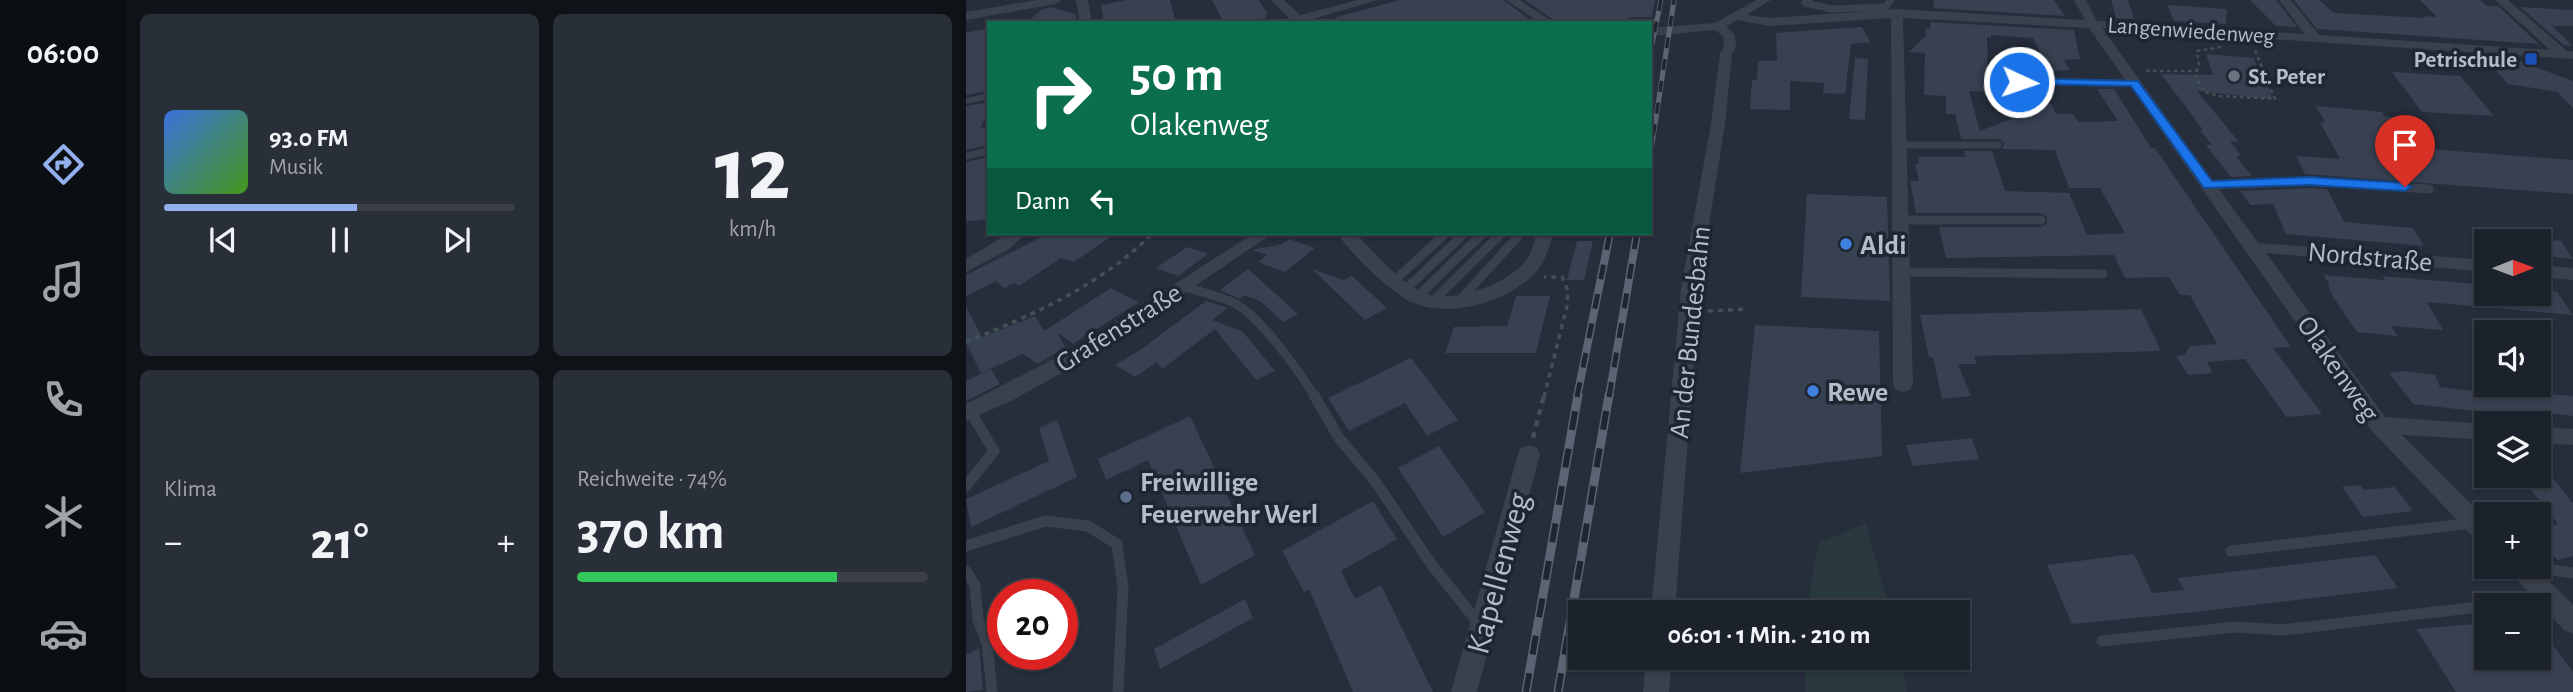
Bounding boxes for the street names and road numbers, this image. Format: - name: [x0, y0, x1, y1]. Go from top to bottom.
- street label: Langenwiedenweg: [2107, 14, 2276, 49]
- street label: An der Bundesbahn: [1666, 225, 1716, 440]
- street label: Nordstraße: [2306, 239, 2433, 277]
- street label: Grafenstraße: [1051, 279, 1187, 378]
- street label: Olakenweg: [2291, 311, 2384, 427]
- street label: Kapellenweg: [1462, 489, 1537, 658]

